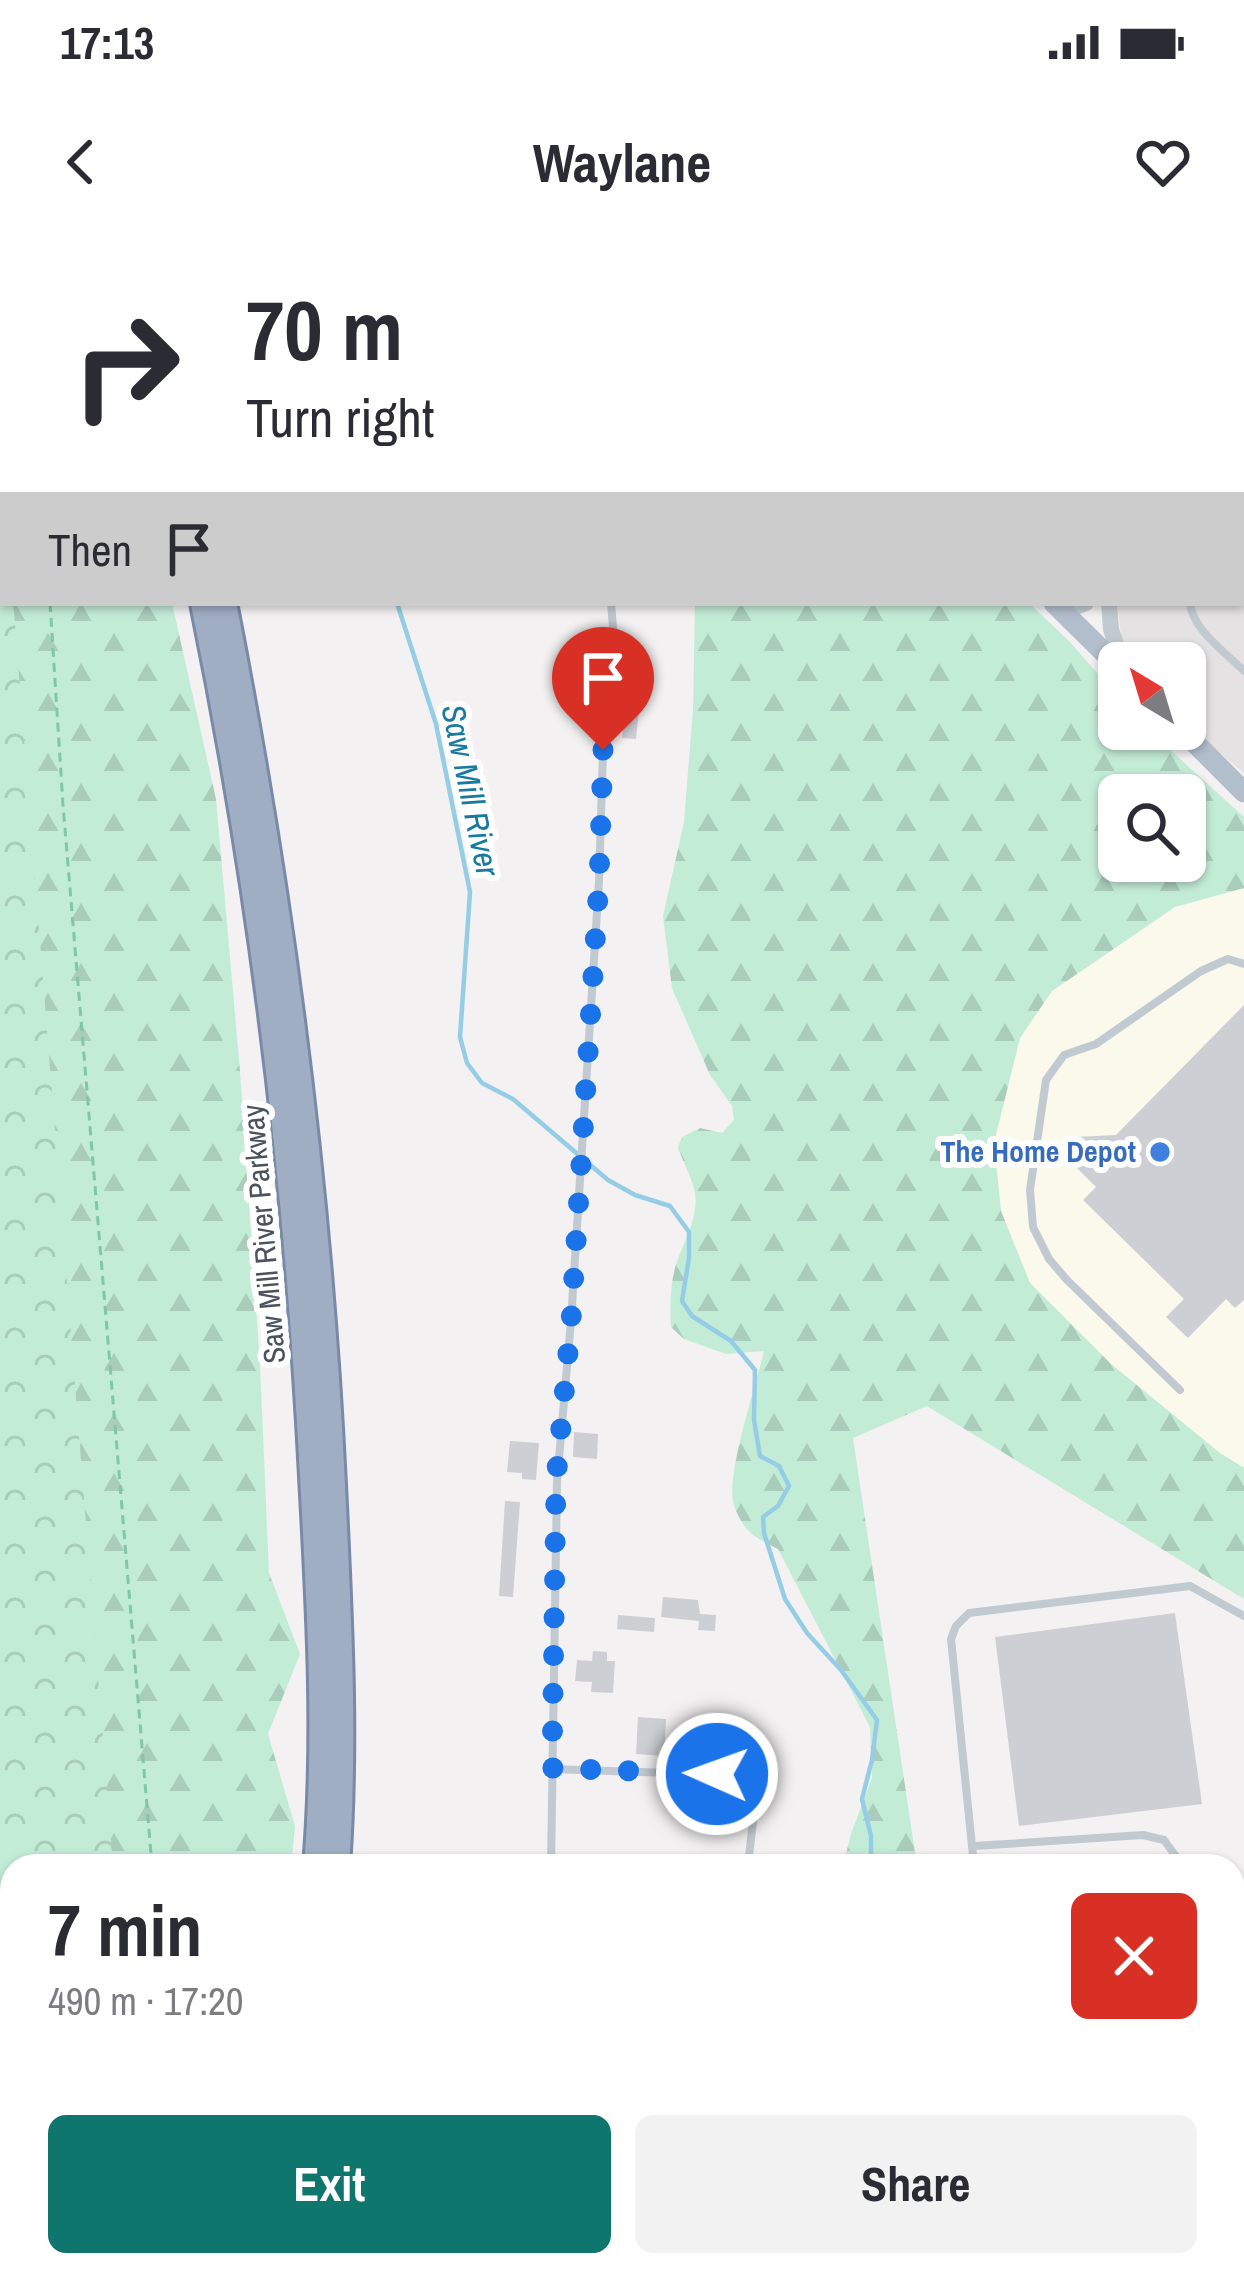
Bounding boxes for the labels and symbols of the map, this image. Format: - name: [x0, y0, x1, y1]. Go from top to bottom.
- pin: [552, 627, 654, 750]
- north arrow: [1098, 642, 1206, 750]
- water label: Saw Mill River: [431, 700, 511, 881]
- street label: Saw Mill River Parkway: [232, 1102, 294, 1365]
- place label: The Home Depot: [941, 1131, 1136, 1171]
- marker: The Home Depot: [1147, 1139, 1173, 1165]
- position arrow: [654, 1711, 780, 1837]

